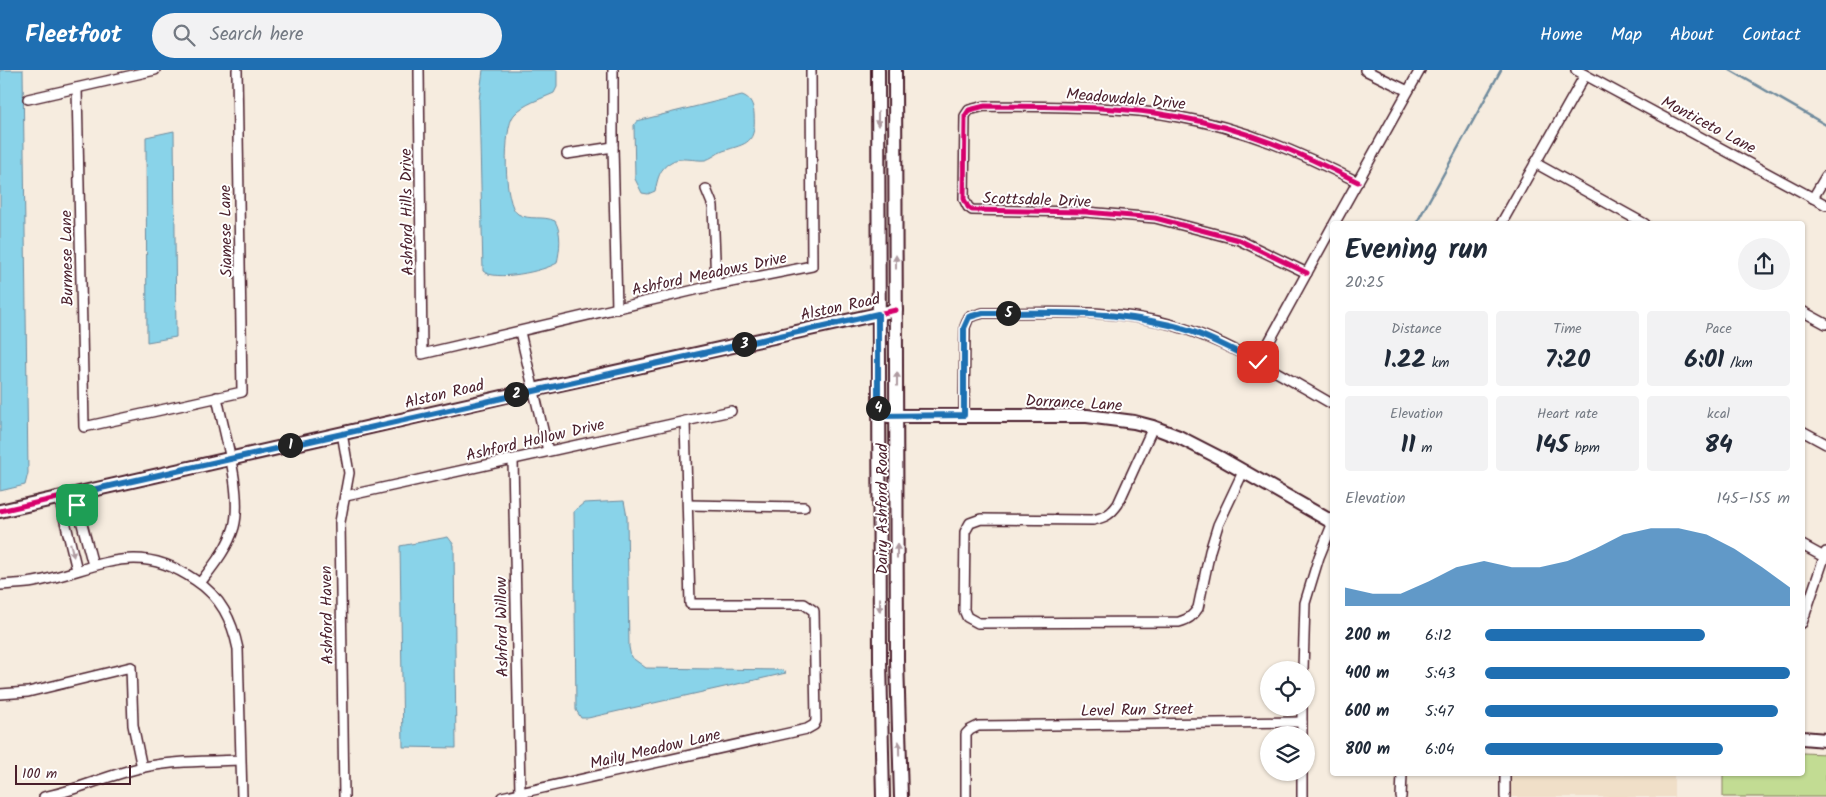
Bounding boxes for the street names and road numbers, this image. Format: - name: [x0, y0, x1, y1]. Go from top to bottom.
- street label: Meadowdale Drive: [1065, 82, 1187, 117]
- street label: Monticeto Lane: [1656, 90, 1760, 161]
- street label: Ashford Hills Drive: [394, 148, 421, 276]
- street label: Siamese Lane: [213, 185, 240, 277]
- street label: Scottsdale Drive: [982, 186, 1092, 215]
- street label: Burmese Lane: [54, 210, 81, 306]
- street label: Ashford Meadows Drive: [629, 246, 789, 303]
- street label: Alston Road: [798, 287, 883, 328]
- street label: Alston Road: [402, 373, 488, 416]
- street label: Dorrance Lane: [1025, 388, 1123, 419]
- street label: Ashford Hollow Drive: [463, 412, 607, 469]
- street label: Dairy Ashford Road: [870, 442, 895, 575]
- street label: Ashford Haven: [314, 565, 341, 665]
- street label: Ashford Willow: [489, 576, 516, 677]
- street label: Level Run Street: [1080, 697, 1194, 724]
- street label: Maily Meadow Lane: [587, 722, 723, 777]

